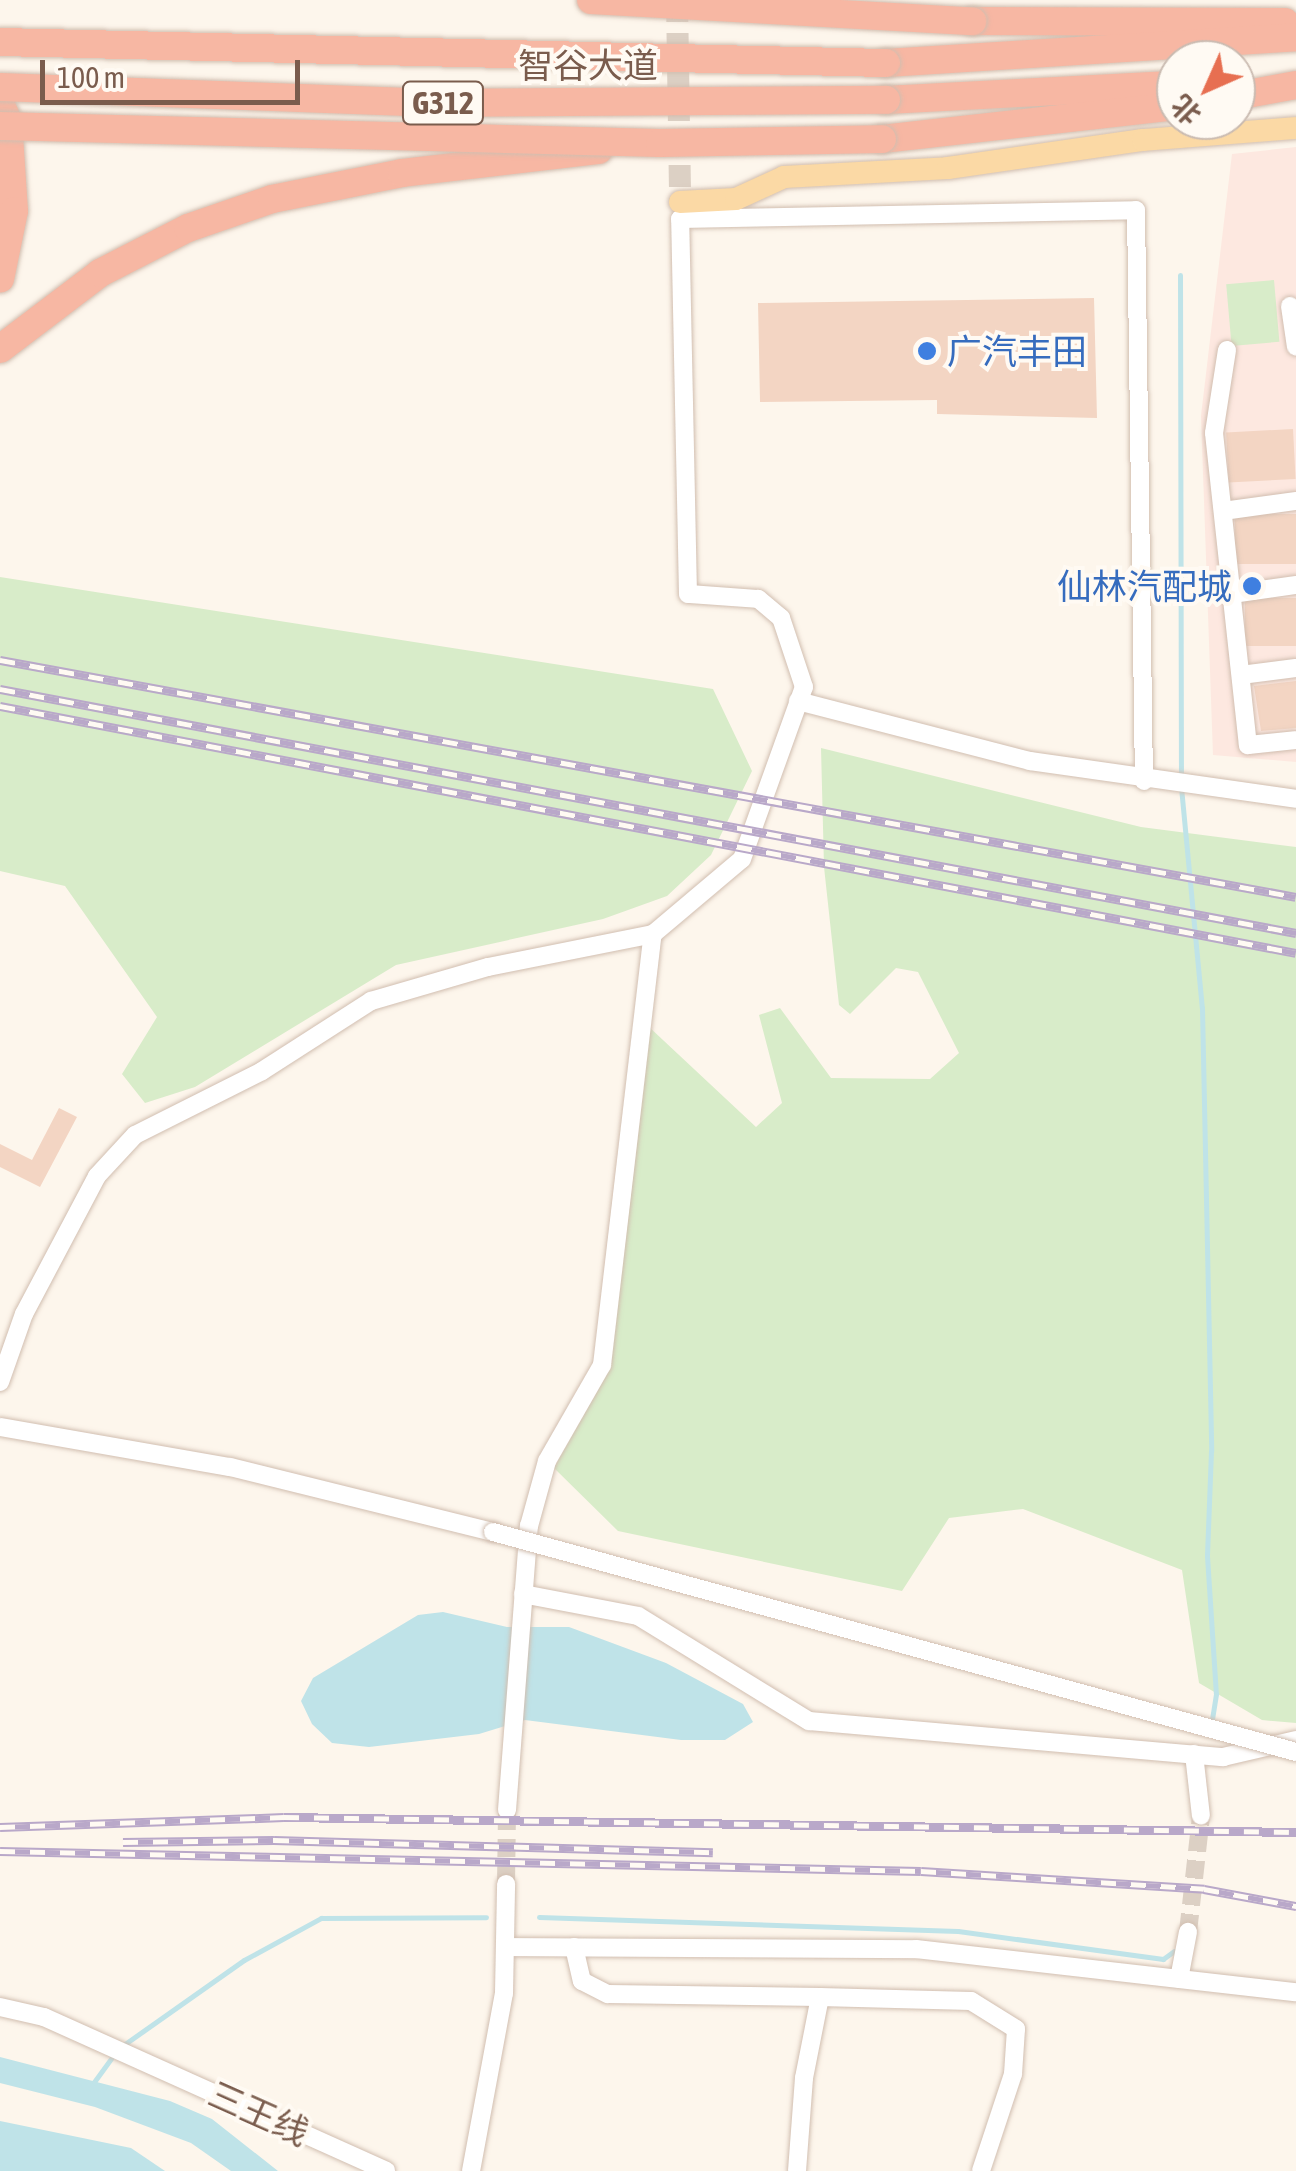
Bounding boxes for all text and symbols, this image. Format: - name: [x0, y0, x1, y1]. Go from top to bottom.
- scale bar: [45, 40, 305, 102]
- north arrow: [1156, 40, 1256, 140]
- street label: 智谷大道: [518, 44, 658, 86]
- text: 100 m: [57, 60, 125, 94]
- road number: G312: [400, 76, 486, 130]
- text: 北: [1165, 89, 1207, 131]
- place label: 广汽丰田: [947, 330, 1087, 372]
- marker: 广汽丰田: [916, 340, 938, 362]
- place label: 仙林汽配城: [1057, 565, 1232, 607]
- marker: 仙林汽配城: [1241, 575, 1263, 597]
- street label: 三王线: [202, 2072, 316, 2154]

